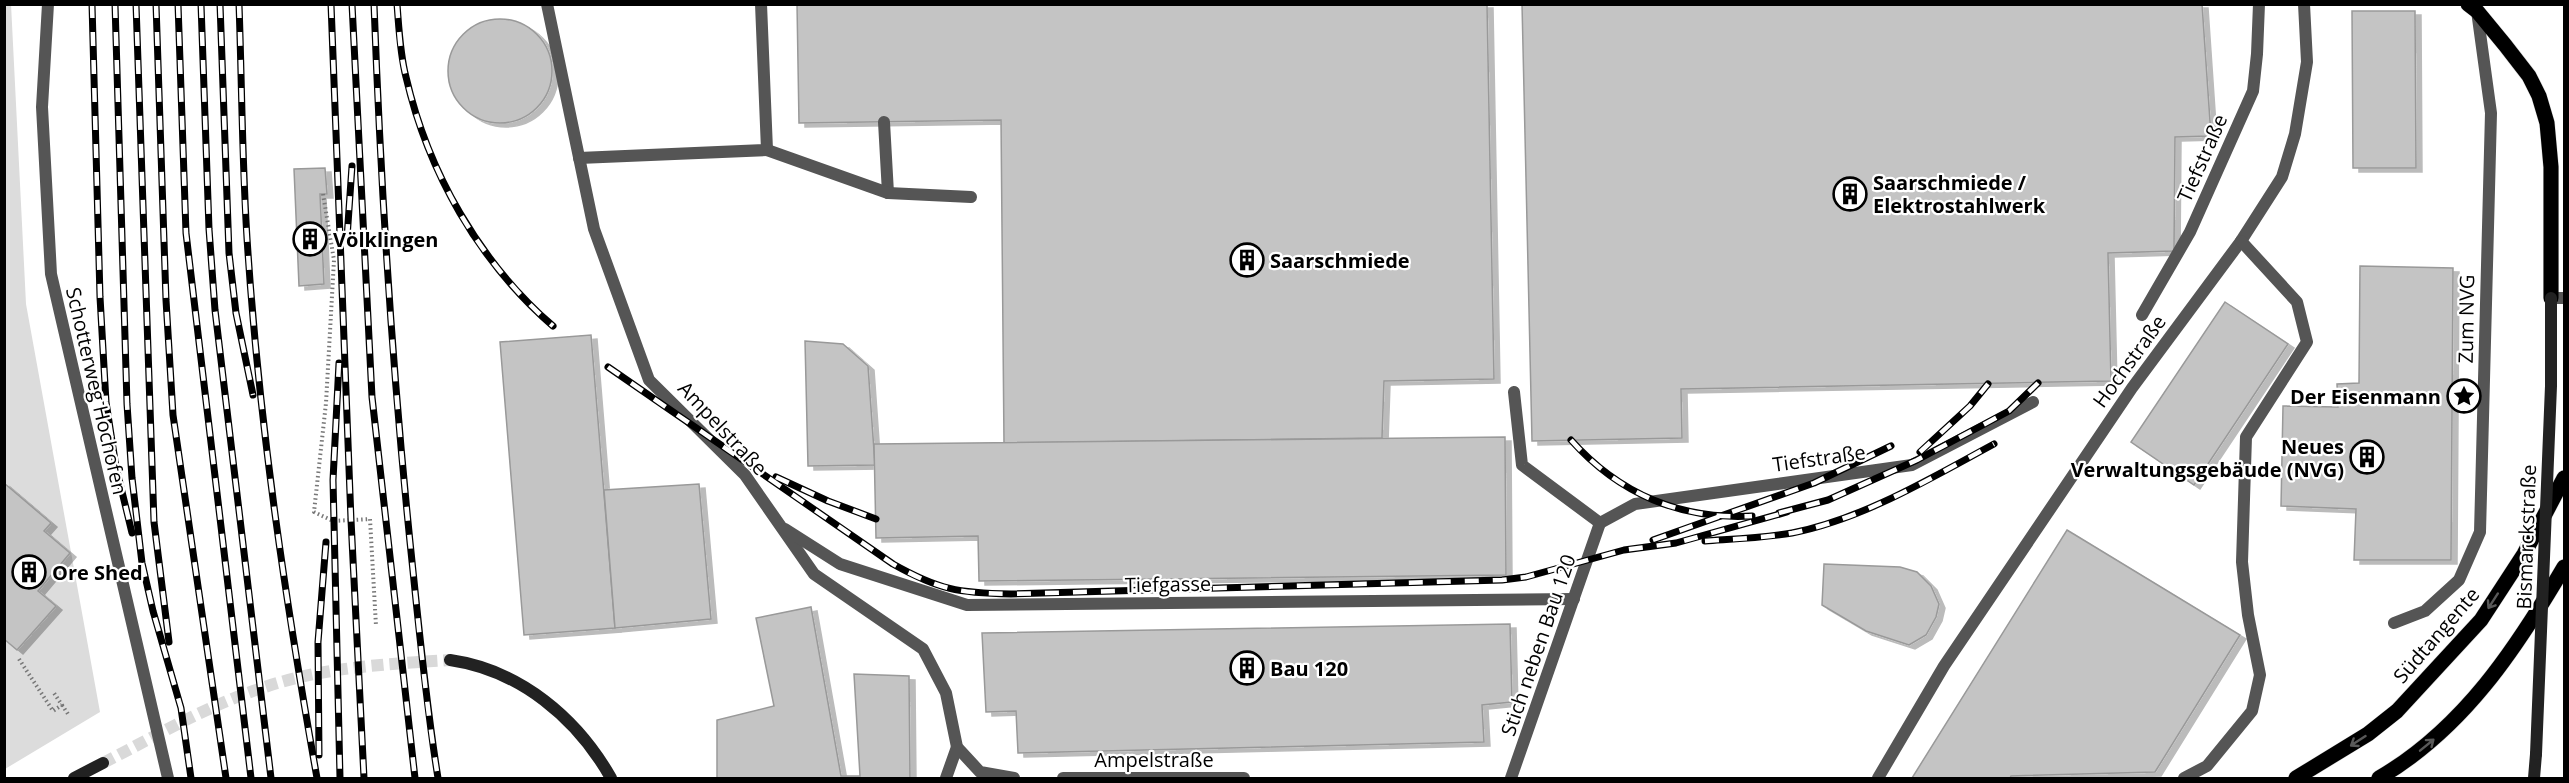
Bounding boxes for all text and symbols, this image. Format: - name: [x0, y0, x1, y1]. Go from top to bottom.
- street label: Tiefstraße: [2171, 110, 2233, 206]
- place label: Saarschmiede / Elektrostahlwerk: [1873, 169, 2046, 219]
- building icon: Saarschmiede / Elektrostahlwerk: [1832, 176, 1868, 212]
- building icon: Völklingen: [292, 221, 328, 257]
- place label: Völklingen: [333, 226, 439, 253]
- building icon: Saarschmiede: [1229, 242, 1265, 278]
- place label: Saarschmiede: [1270, 247, 1410, 274]
- street label: Zum NVG: [2452, 274, 2480, 364]
- street label: Schotterweg Hochofen: [60, 285, 134, 497]
- street label: Hochstraße: [2086, 309, 2172, 413]
- street label: Ampelstraße: [672, 375, 774, 481]
- place icon: Der Eisenmann: [2446, 378, 2482, 414]
- place label: Der Eisenmann: [2290, 383, 2441, 410]
- place label: Neues Verwaltungsgebäude (NVG): [2071, 433, 2344, 483]
- street label: Tiefstraße: [1771, 438, 1867, 478]
- building icon: Neues Verwaltungsgebäude (NVG): [2349, 439, 2385, 475]
- street label: Bismarckstraße: [2510, 464, 2542, 610]
- street label: Stich neben Bau 120: [1494, 551, 1582, 739]
- building icon: Ore Shed: [11, 554, 47, 590]
- place label: Ore Shed: [52, 559, 143, 586]
- street label: Tiefgasse: [1125, 570, 1211, 598]
- street label: Südtangente: [2387, 581, 2485, 689]
- one-way arrow: [2487, 593, 2500, 610]
- building icon: Bau 120: [1229, 650, 1265, 686]
- place label: Bau 120: [1270, 655, 1348, 682]
- one-way arrow: [2350, 735, 2367, 747]
- one-way arrow: [2419, 738, 2434, 752]
- street label: Ampelstraße: [1094, 746, 1214, 773]

